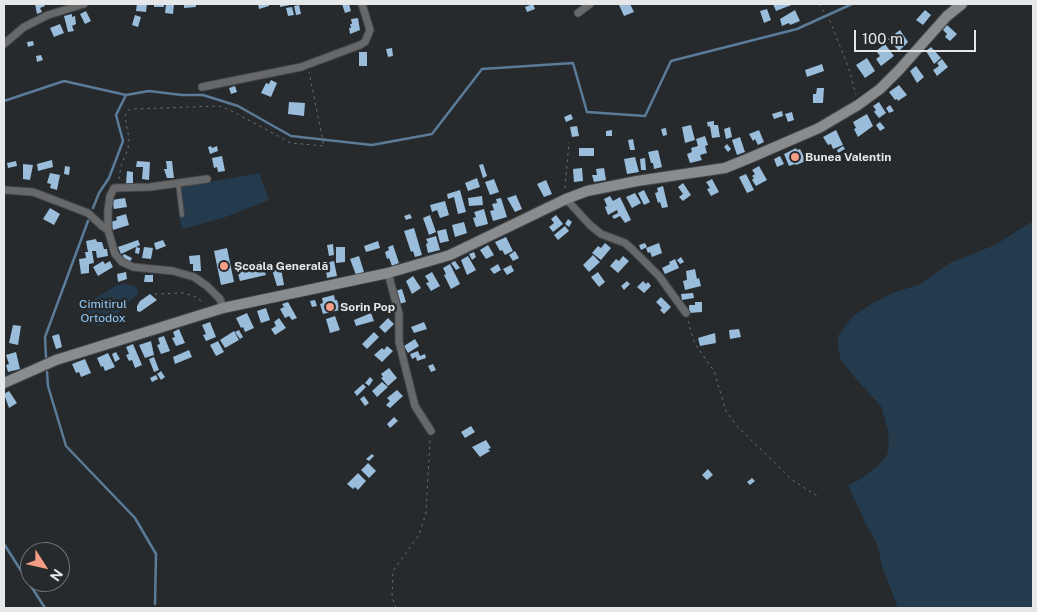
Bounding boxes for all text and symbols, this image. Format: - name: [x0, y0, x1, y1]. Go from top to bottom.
- scale bar: [857, 20, 980, 52]
- text: 100 m: [862, 30, 903, 47]
- place label: Bunea Valentin: [805, 150, 891, 164]
- marker: Bunea Valentin: [789, 151, 801, 163]
- place label: Școala Generală: [234, 259, 328, 273]
- marker: Școala Generală: [218, 260, 230, 272]
- park label: Cimitirul Ortodox: [79, 297, 127, 325]
- place label: Sorin Pop: [340, 300, 395, 314]
- marker: Sorin Pop: [324, 301, 336, 313]
- north arrow: [20, 542, 70, 592]
- text: N: [47, 566, 66, 584]

